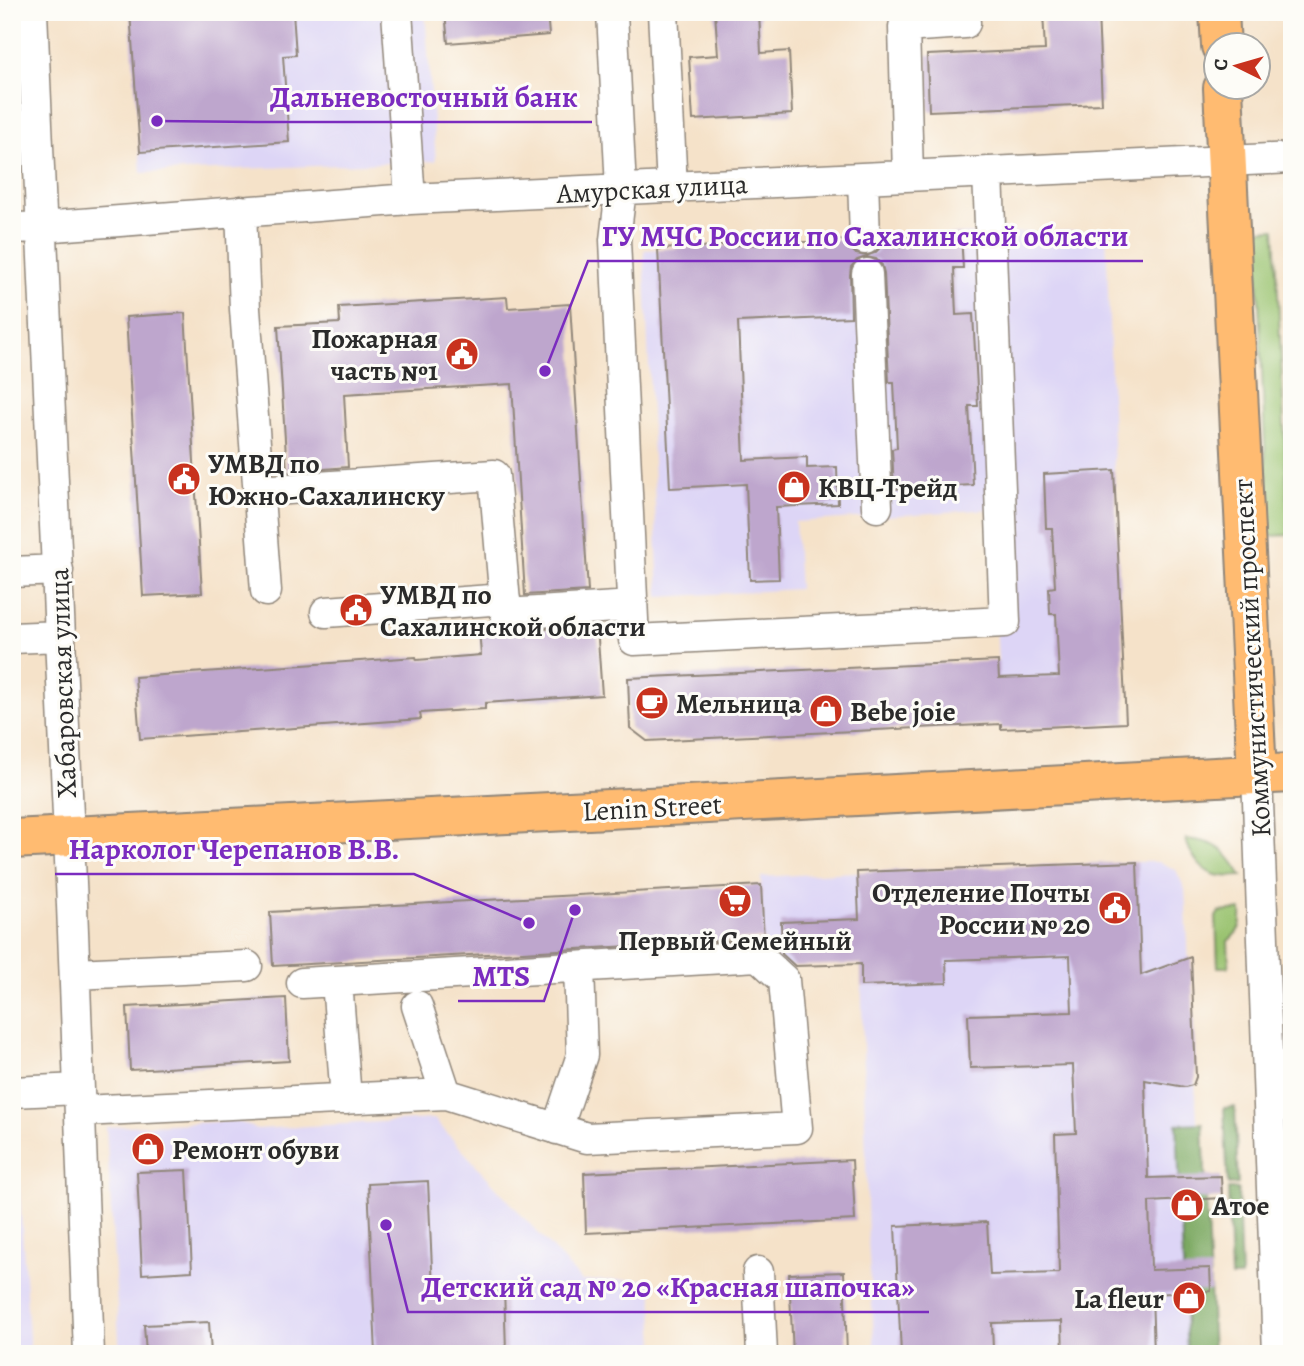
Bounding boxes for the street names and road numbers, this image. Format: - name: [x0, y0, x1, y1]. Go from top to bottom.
- street label: Амурская улица: [554, 165, 749, 213]
- street label: Коммунистический проспект: [1224, 478, 1280, 838]
- street label: Хабаровская улица: [40, 567, 86, 799]
- street label: Lenin Street: [581, 785, 723, 831]

